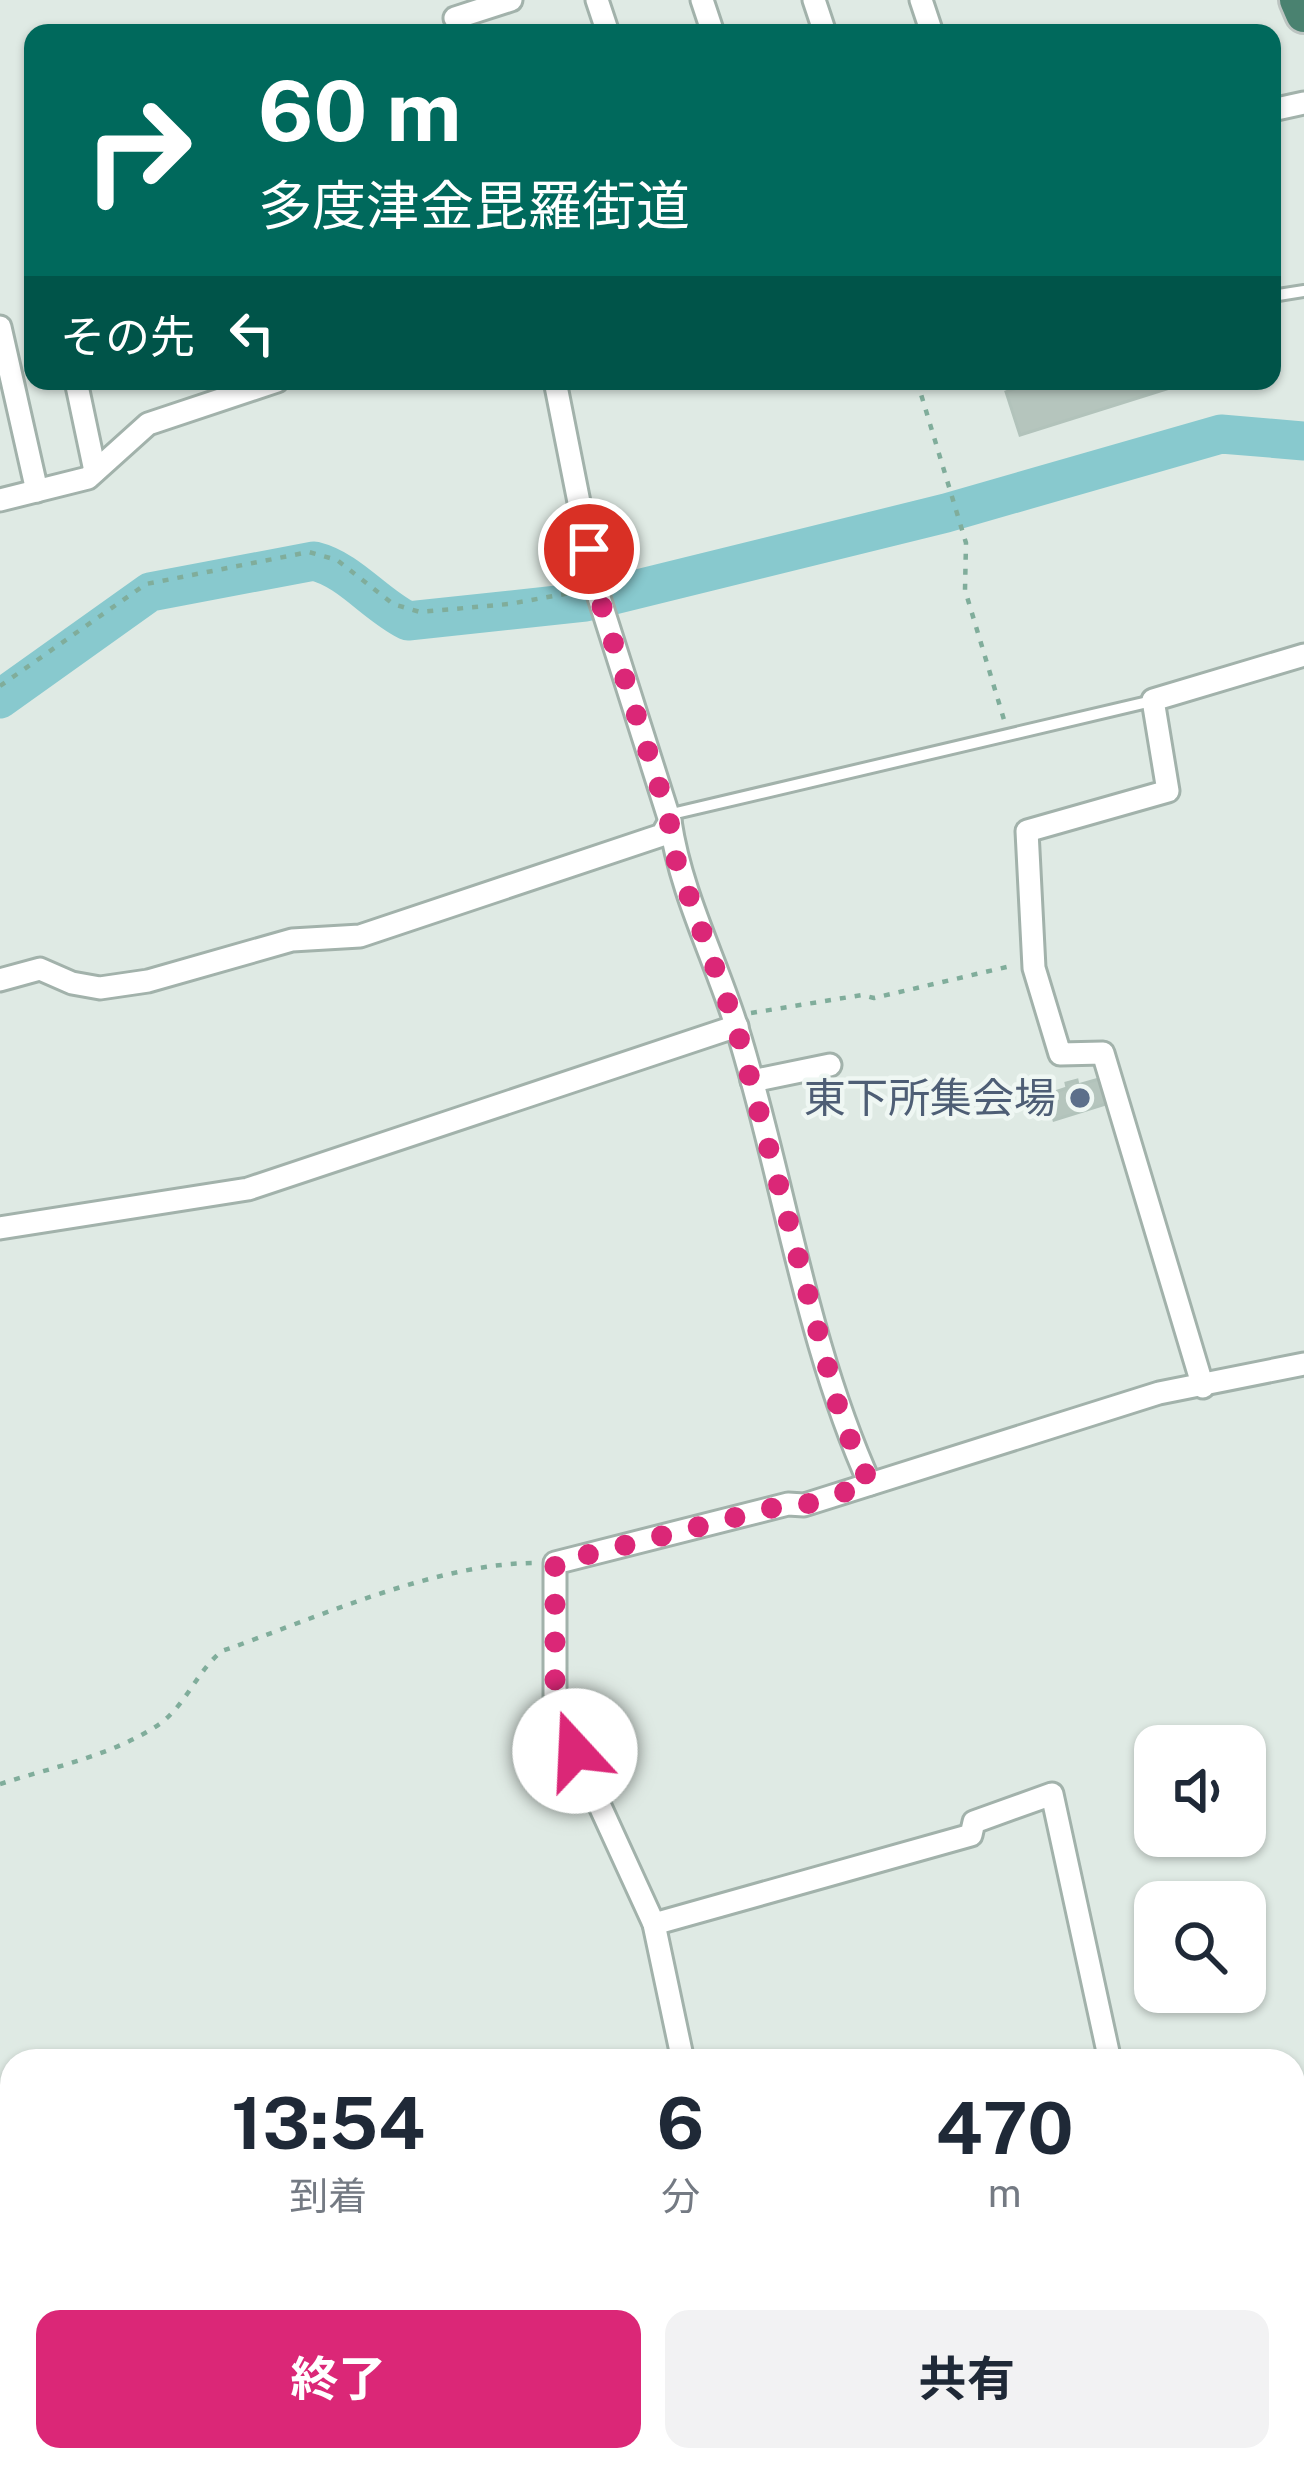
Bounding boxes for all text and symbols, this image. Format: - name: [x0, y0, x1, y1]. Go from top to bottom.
- text: 60 m: [258, 61, 462, 160]
- icon: right: [60, 72, 216, 228]
- text: 多度津金毘羅街道: [258, 174, 690, 237]
- icon: left: [219, 300, 285, 366]
- text: その先: [60, 310, 195, 363]
- pin: [538, 498, 640, 600]
- icon: arrive: [556, 516, 622, 582]
- place label: 東下所集会場: [804, 1073, 1056, 1122]
- marker: 東下所集会場: [1067, 1085, 1093, 1111]
- position arrow: [512, 1688, 638, 1814]
- map controls: [1134, 1725, 1266, 2013]
- button: sound: [1134, 1725, 1266, 1857]
- button: search: [1134, 1881, 1266, 2013]
- text: 13:54: [231, 2081, 425, 2165]
- text: 6: [657, 2081, 704, 2165]
- text: 470: [936, 2086, 1074, 2170]
- text: m: [988, 2170, 1021, 2216]
- text: 到着: [289, 2173, 367, 2219]
- text: 分: [661, 2173, 700, 2219]
- button: 終了: [36, 2310, 641, 2448]
- button: 共有: [665, 2310, 1269, 2448]

